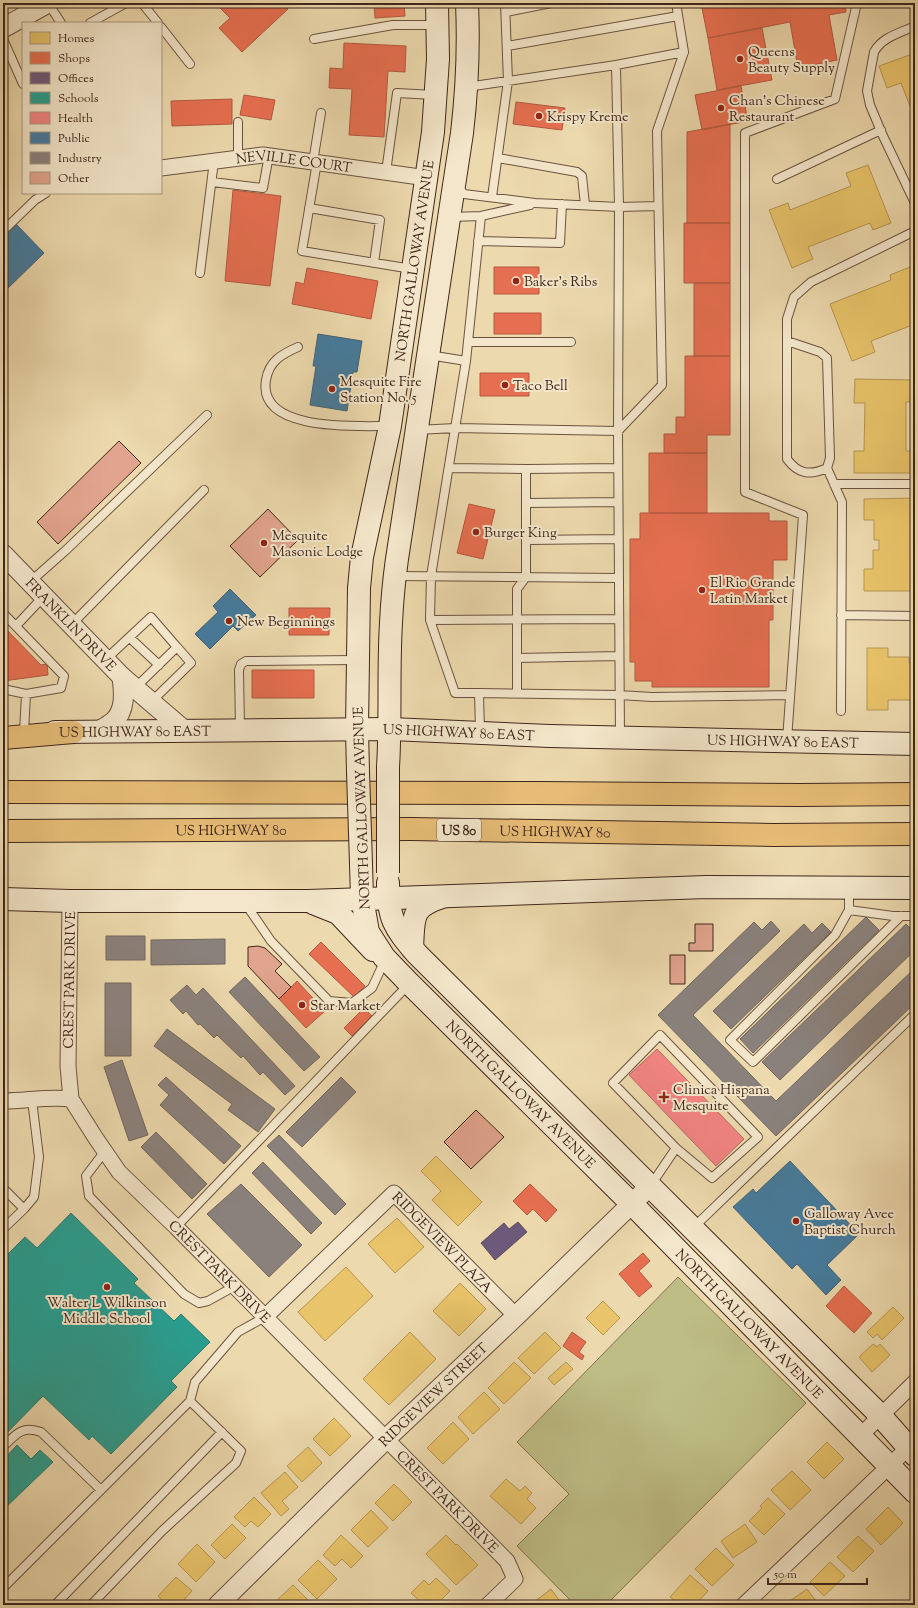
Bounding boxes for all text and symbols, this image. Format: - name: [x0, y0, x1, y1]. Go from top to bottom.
- legend: [22, 22, 162, 194]
- text: Homes: [58, 30, 94, 48]
- place label: Queens Beauty Supply: [748, 43, 835, 79]
- text: Shops: [58, 50, 90, 68]
- marker: Queens Beauty Supply: [735, 54, 745, 64]
- text: Offices: [58, 70, 94, 88]
- text: Schools: [58, 90, 99, 108]
- place label: Chan's Chinese Restaurant: [729, 92, 825, 128]
- marker: Chan's Chinese Restaurant: [716, 103, 726, 113]
- place label: Krispy Kreme: [547, 108, 629, 128]
- text: Health: [58, 110, 93, 128]
- marker: Krispy Kreme: [534, 111, 544, 121]
- text: Public: [58, 130, 91, 148]
- street label: NEVILLE COURT: [235, 147, 353, 179]
- text: Industry: [58, 150, 102, 168]
- street label: NORTH GALLOWAY AVENUE: [392, 159, 441, 363]
- text: Other: [58, 170, 90, 188]
- place label: Baker's Ribs: [524, 273, 597, 293]
- marker: Baker's Ribs: [511, 276, 521, 286]
- place label: Mesquite Fire Station No. 5: [340, 373, 422, 409]
- place label: Taco Bell: [513, 377, 568, 397]
- marker: Taco Bell: [500, 380, 510, 390]
- marker: Mesquite Fire Station No. 5: [327, 384, 337, 394]
- place label: Burger King: [484, 524, 557, 544]
- place label: Mesquite Masonic Lodge: [272, 527, 363, 563]
- marker: Burger King: [471, 527, 481, 537]
- marker: Mesquite Masonic Lodge: [259, 538, 269, 548]
- place label: El Rio Grande Latin Market: [710, 574, 796, 610]
- street label: FRANKLIN DRIVE: [20, 575, 120, 677]
- marker: El Rio Grande Latin Market: [697, 585, 707, 595]
- place label: New Beginnings: [237, 613, 335, 633]
- marker: New Beginnings: [224, 616, 234, 626]
- street label: NORTH GALLOWAY AVENUE: [349, 705, 377, 910]
- street label: US HIGHWAY 80 EAST: [383, 721, 535, 747]
- street label: US HIGHWAY 80 EAST: [59, 723, 211, 744]
- street label: US HIGHWAY 80 EAST: [707, 731, 859, 755]
- road number: US 80: [437, 819, 481, 841]
- street label: US HIGHWAY 80: [175, 822, 287, 842]
- street label: US HIGHWAY 80: [499, 822, 611, 844]
- street label: CREST PARK DRIVE: [60, 911, 82, 1049]
- place label: Star Market: [310, 997, 381, 1017]
- marker: Star Market: [297, 1000, 307, 1010]
- street label: NORTH GALLOWAY AVENUE: [440, 1017, 599, 1175]
- place label: Clinica Hispana Mesquite: [673, 1081, 770, 1117]
- marker: Clinica Hispana Mesquite: [658, 1091, 670, 1103]
- street label: RIDGEVIEW PLAZA: [386, 1188, 496, 1299]
- place label: Galloway Avee Baptist Church: [804, 1205, 896, 1241]
- marker: Galloway Avee Baptist Church: [791, 1216, 801, 1226]
- street label: CREST PARK DRIVE: [163, 1217, 274, 1329]
- street label: NORTH GALLOWAY AVENUE: [670, 1245, 827, 1405]
- marker: Walter L Wilkinson Middle School: [102, 1282, 112, 1292]
- place label: Walter L Wilkinson Middle School: [47, 1294, 167, 1330]
- street label: RIDGEVIEW STREET: [375, 1339, 494, 1452]
- street label: CREST PARK DRIVE: [391, 1447, 502, 1559]
- scale bar: [768, 1560, 867, 1586]
- text: 50 m: [773, 1566, 797, 1584]

